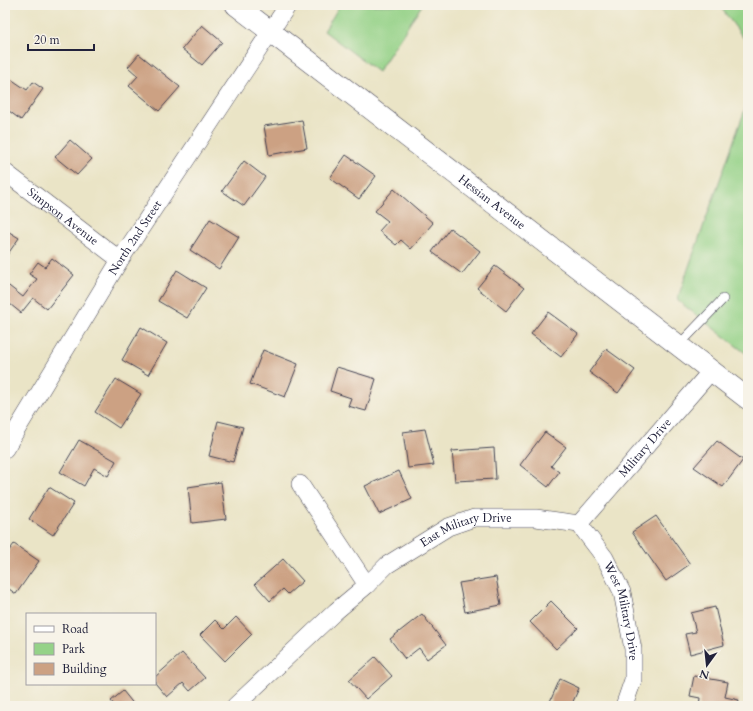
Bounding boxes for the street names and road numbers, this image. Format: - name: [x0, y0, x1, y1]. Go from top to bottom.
- street label: Hessian Avenue: [455, 171, 529, 233]
- street label: Simpson Avenue: [24, 184, 102, 249]
- street label: North 2nd Street: [105, 197, 165, 278]
- street label: Military Drive: [615, 415, 675, 480]
- street label: East Military Drive: [417, 510, 512, 551]
- street label: West Military Drive: [600, 558, 641, 661]

